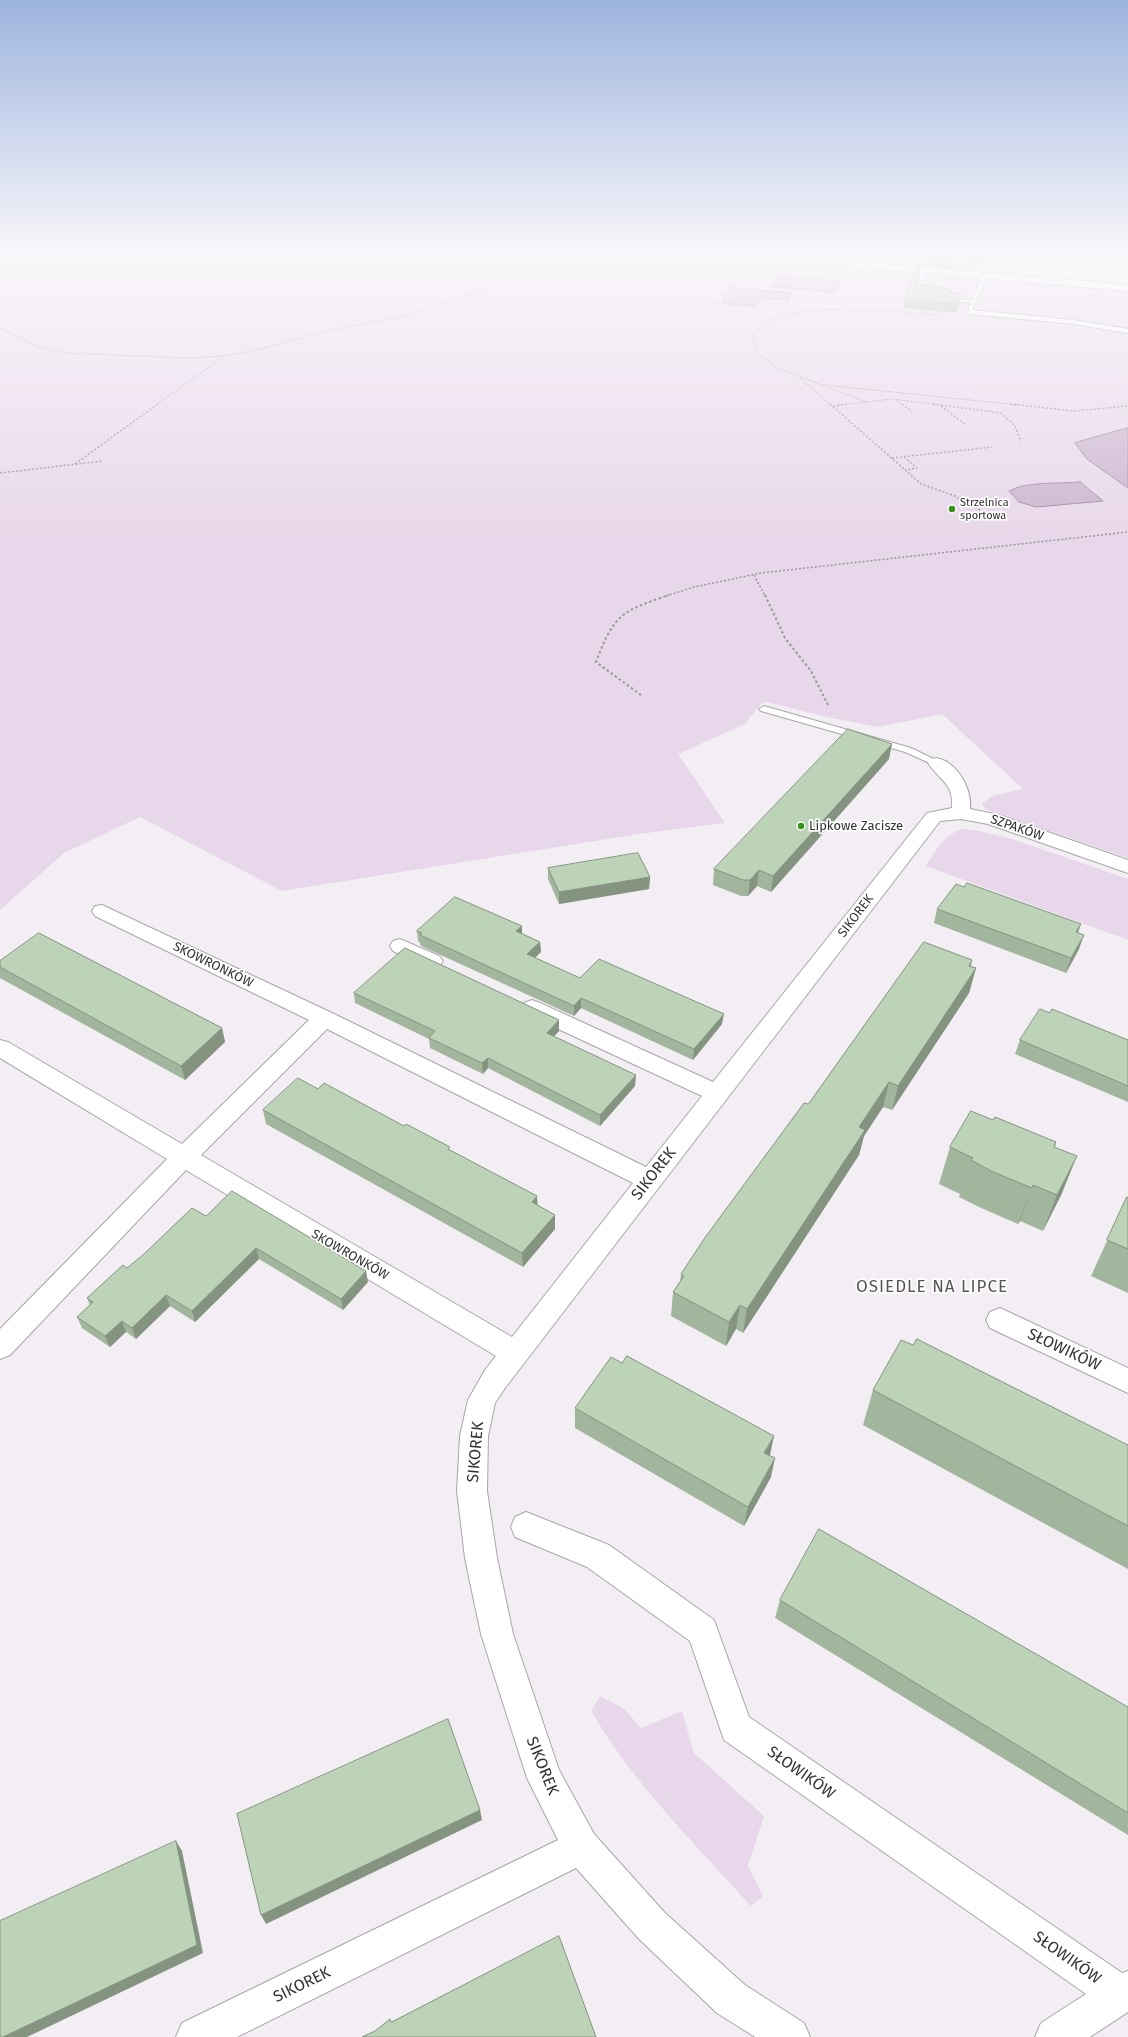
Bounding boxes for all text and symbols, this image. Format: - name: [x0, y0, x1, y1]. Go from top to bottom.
- place label: Strzelnica sportowa: [960, 496, 1009, 522]
- marker: Strzelnica sportowa: [947, 504, 957, 514]
- street label: SZPAKÓW: [988, 812, 1046, 844]
- place label: Lipkowe Zacisze: [809, 818, 903, 834]
- marker: Lipkowe Zacisze: [796, 821, 806, 831]
- street label: SIKOREK: [835, 891, 877, 941]
- street label: SKOWRONKÓW: [170, 939, 256, 991]
- street label: SIKOREK: [628, 1144, 680, 1204]
- street label: SKOWRONKÓW: [308, 1226, 392, 1284]
- district label: OSIEDLE NA LIPCE: [856, 1277, 1008, 1297]
- street label: SŁOWIKÓW: [1024, 1325, 1104, 1375]
- street label: SIKOREK: [464, 1421, 488, 1483]
- street label: SIKOREK: [522, 1734, 562, 1798]
- street label: SŁOWIKÓW: [763, 1743, 839, 1803]
- street label: SŁOWIKÓW: [1029, 1928, 1105, 1988]
- street label: SIKOREK: [270, 1963, 334, 2007]

